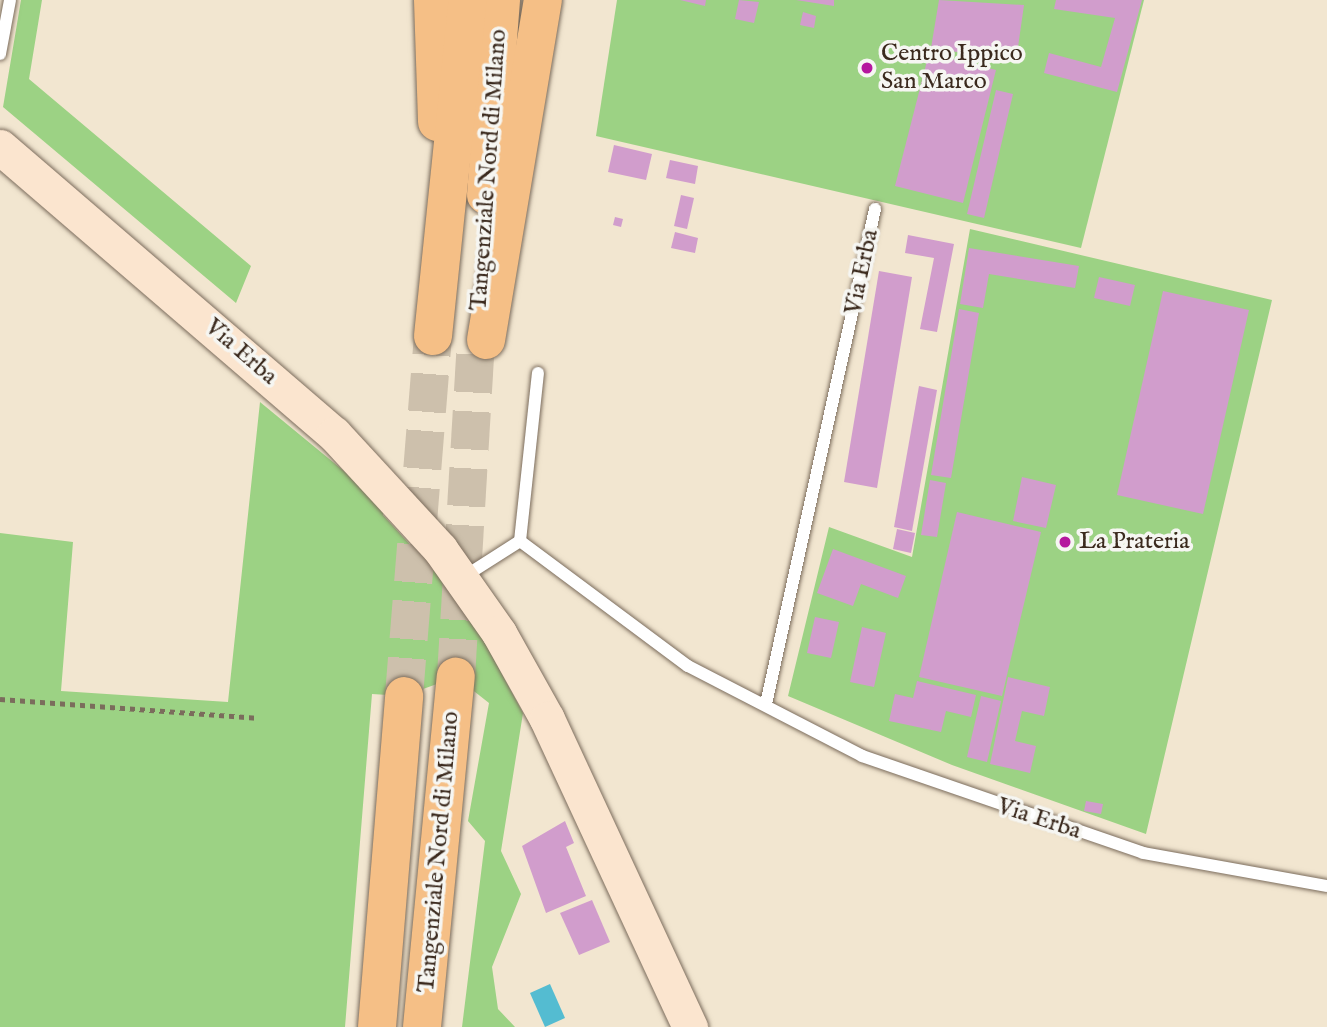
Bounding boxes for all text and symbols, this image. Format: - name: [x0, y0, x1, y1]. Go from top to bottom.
- street label: Tangenziale Nord di Milano: [465, 28, 513, 312]
- place label: Centro Ippico San Marco: [881, 40, 1023, 96]
- marker: Centro Ippico San Marco: [859, 60, 875, 76]
- street label: Via Erba: [839, 227, 885, 317]
- street label: Via Erba: [199, 313, 283, 391]
- place label: La Prateria: [1079, 528, 1190, 556]
- marker: La Prateria: [1057, 534, 1073, 550]
- street label: Tangenziale Nord di Milano: [412, 710, 466, 994]
- street label: Via Erba: [993, 792, 1085, 846]

